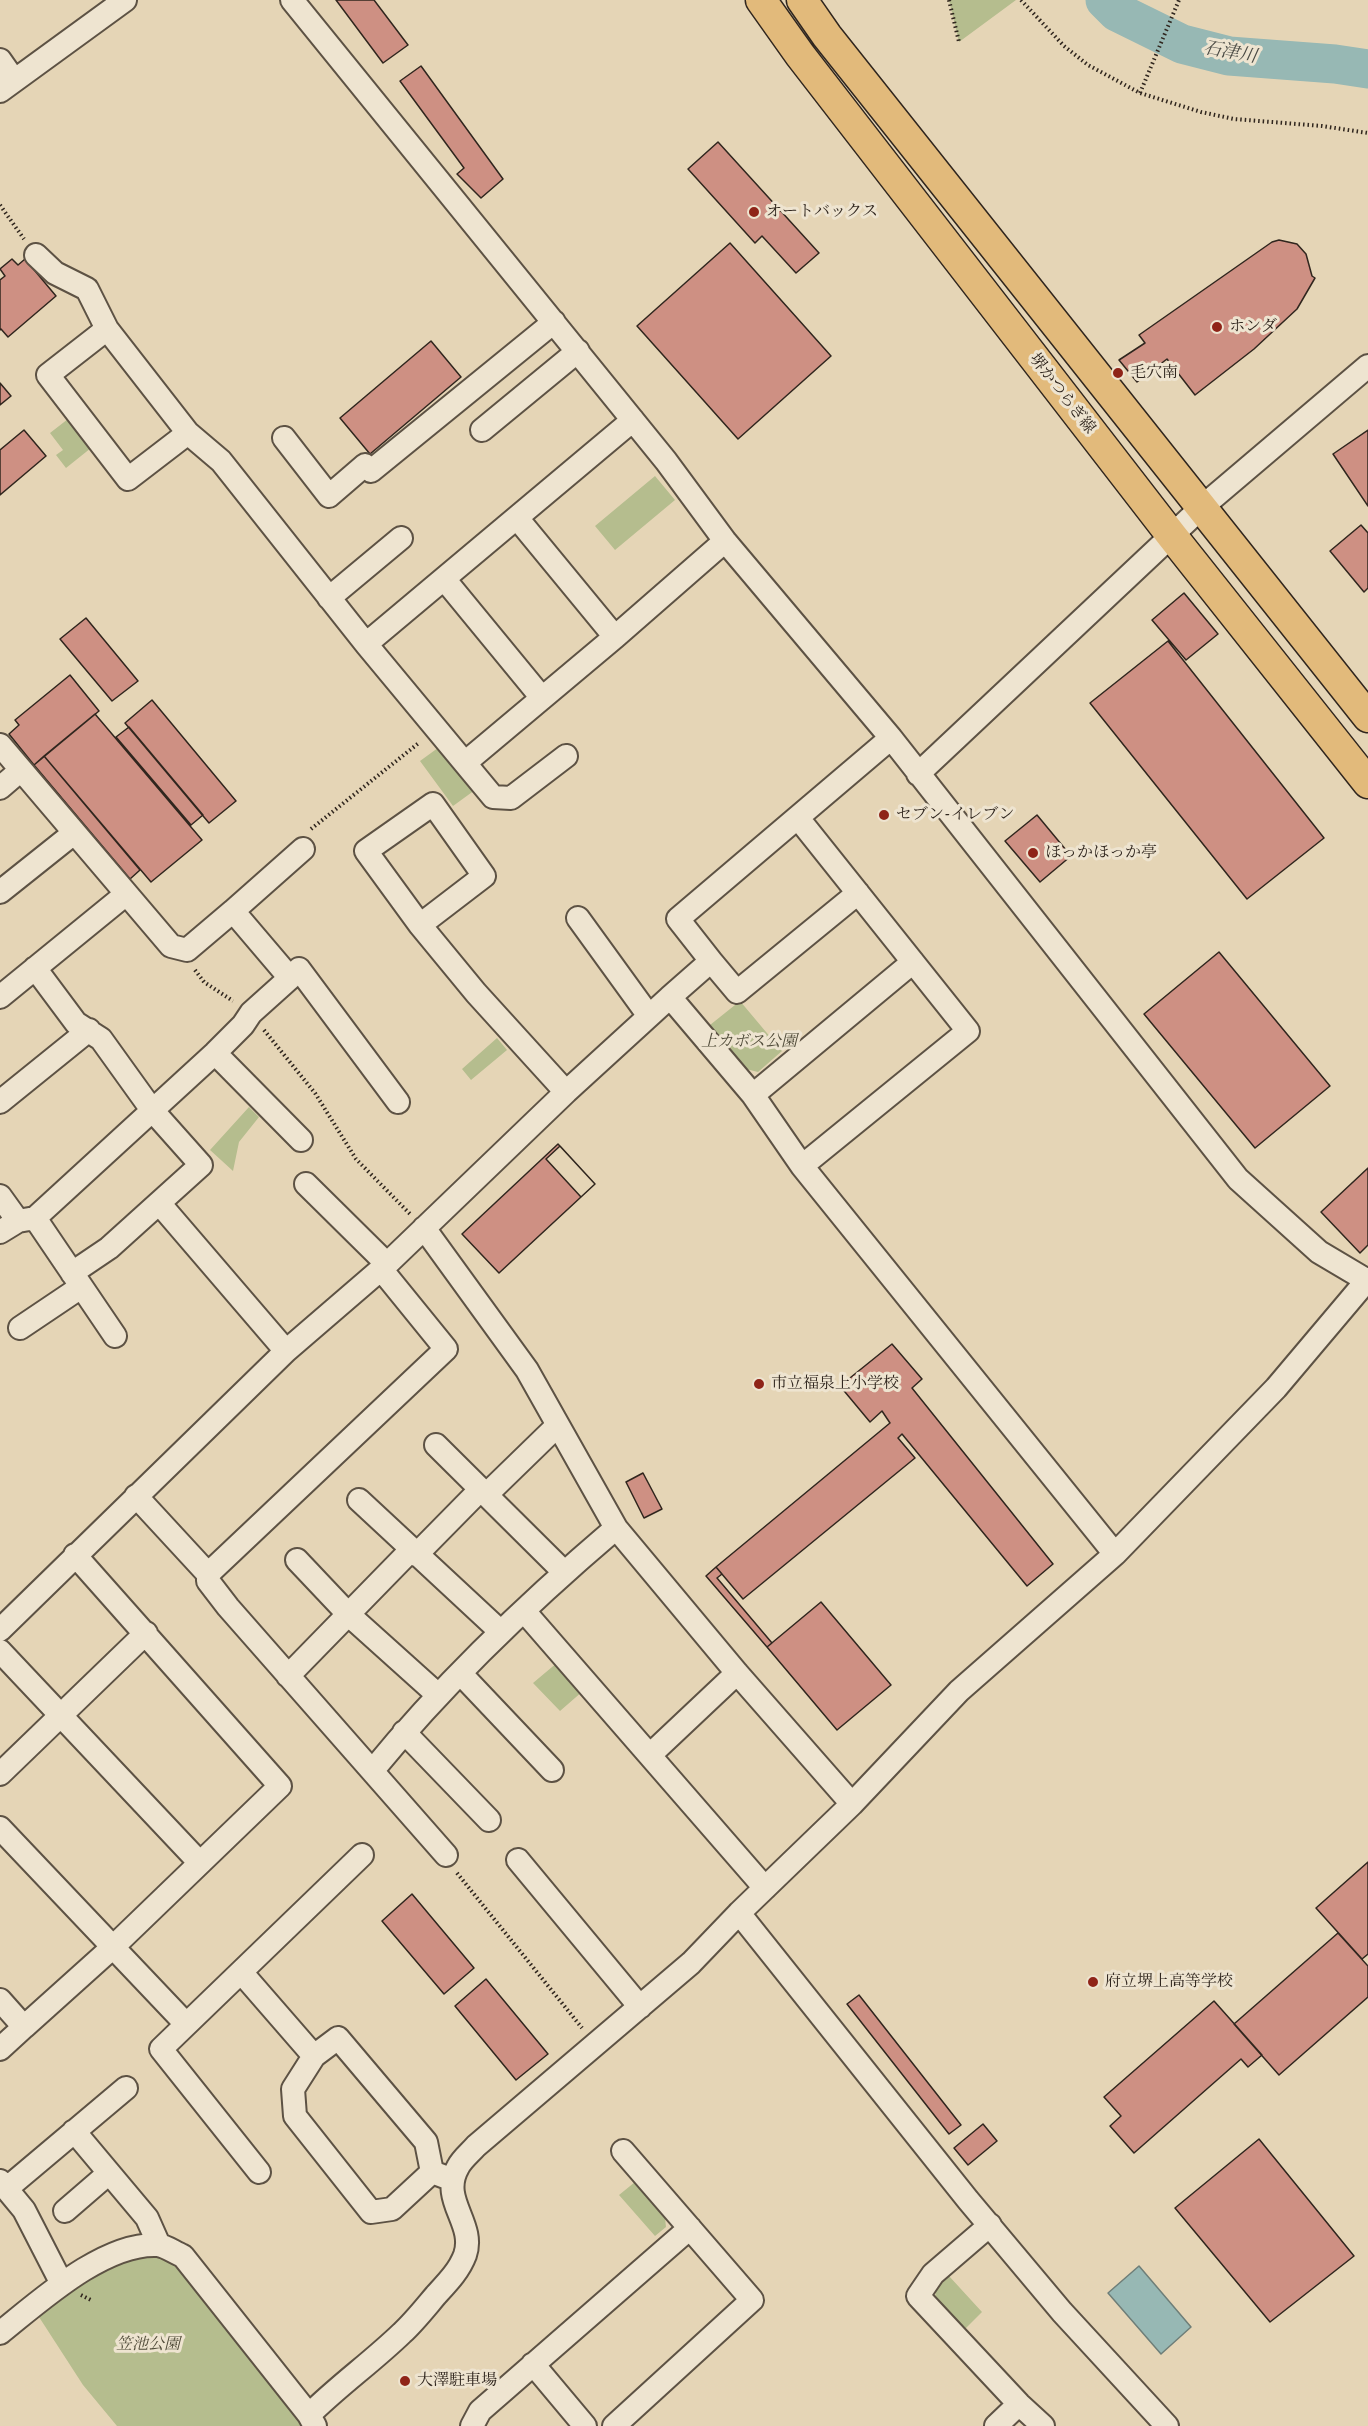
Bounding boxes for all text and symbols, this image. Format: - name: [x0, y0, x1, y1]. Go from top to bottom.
- water label: 石津川: [1202, 38, 1258, 68]
- place label: オートバックス: [766, 202, 878, 222]
- marker: オートバックス: [747, 205, 761, 219]
- place label: ホンダ: [1229, 317, 1277, 337]
- marker: ホンダ: [1210, 320, 1224, 334]
- street label: 堺かつらぎ線: [1025, 350, 1099, 438]
- place label: 毛穴南: [1130, 363, 1178, 383]
- marker: 毛穴南: [1111, 366, 1125, 380]
- place label: セブン-イレブン: [896, 805, 1015, 825]
- marker: セブン-イレブン: [877, 808, 891, 822]
- place label: ほっかほっか亭: [1045, 843, 1157, 863]
- marker: ほっかほっか亭: [1026, 846, 1040, 860]
- park label: 上カボス公園: [701, 1032, 797, 1052]
- place label: 市立福泉上小学校: [771, 1374, 899, 1394]
- marker: 市立福泉上小学校: [752, 1377, 766, 1391]
- place label: 府立堺上高等学校: [1105, 1972, 1233, 1992]
- marker: 府立堺上高等学校: [1086, 1975, 1100, 1989]
- park label: 笠池公園: [116, 2335, 180, 2355]
- place label: 大澤駐車場: [417, 2371, 497, 2391]
- marker: 大澤駐車場: [398, 2374, 412, 2388]

